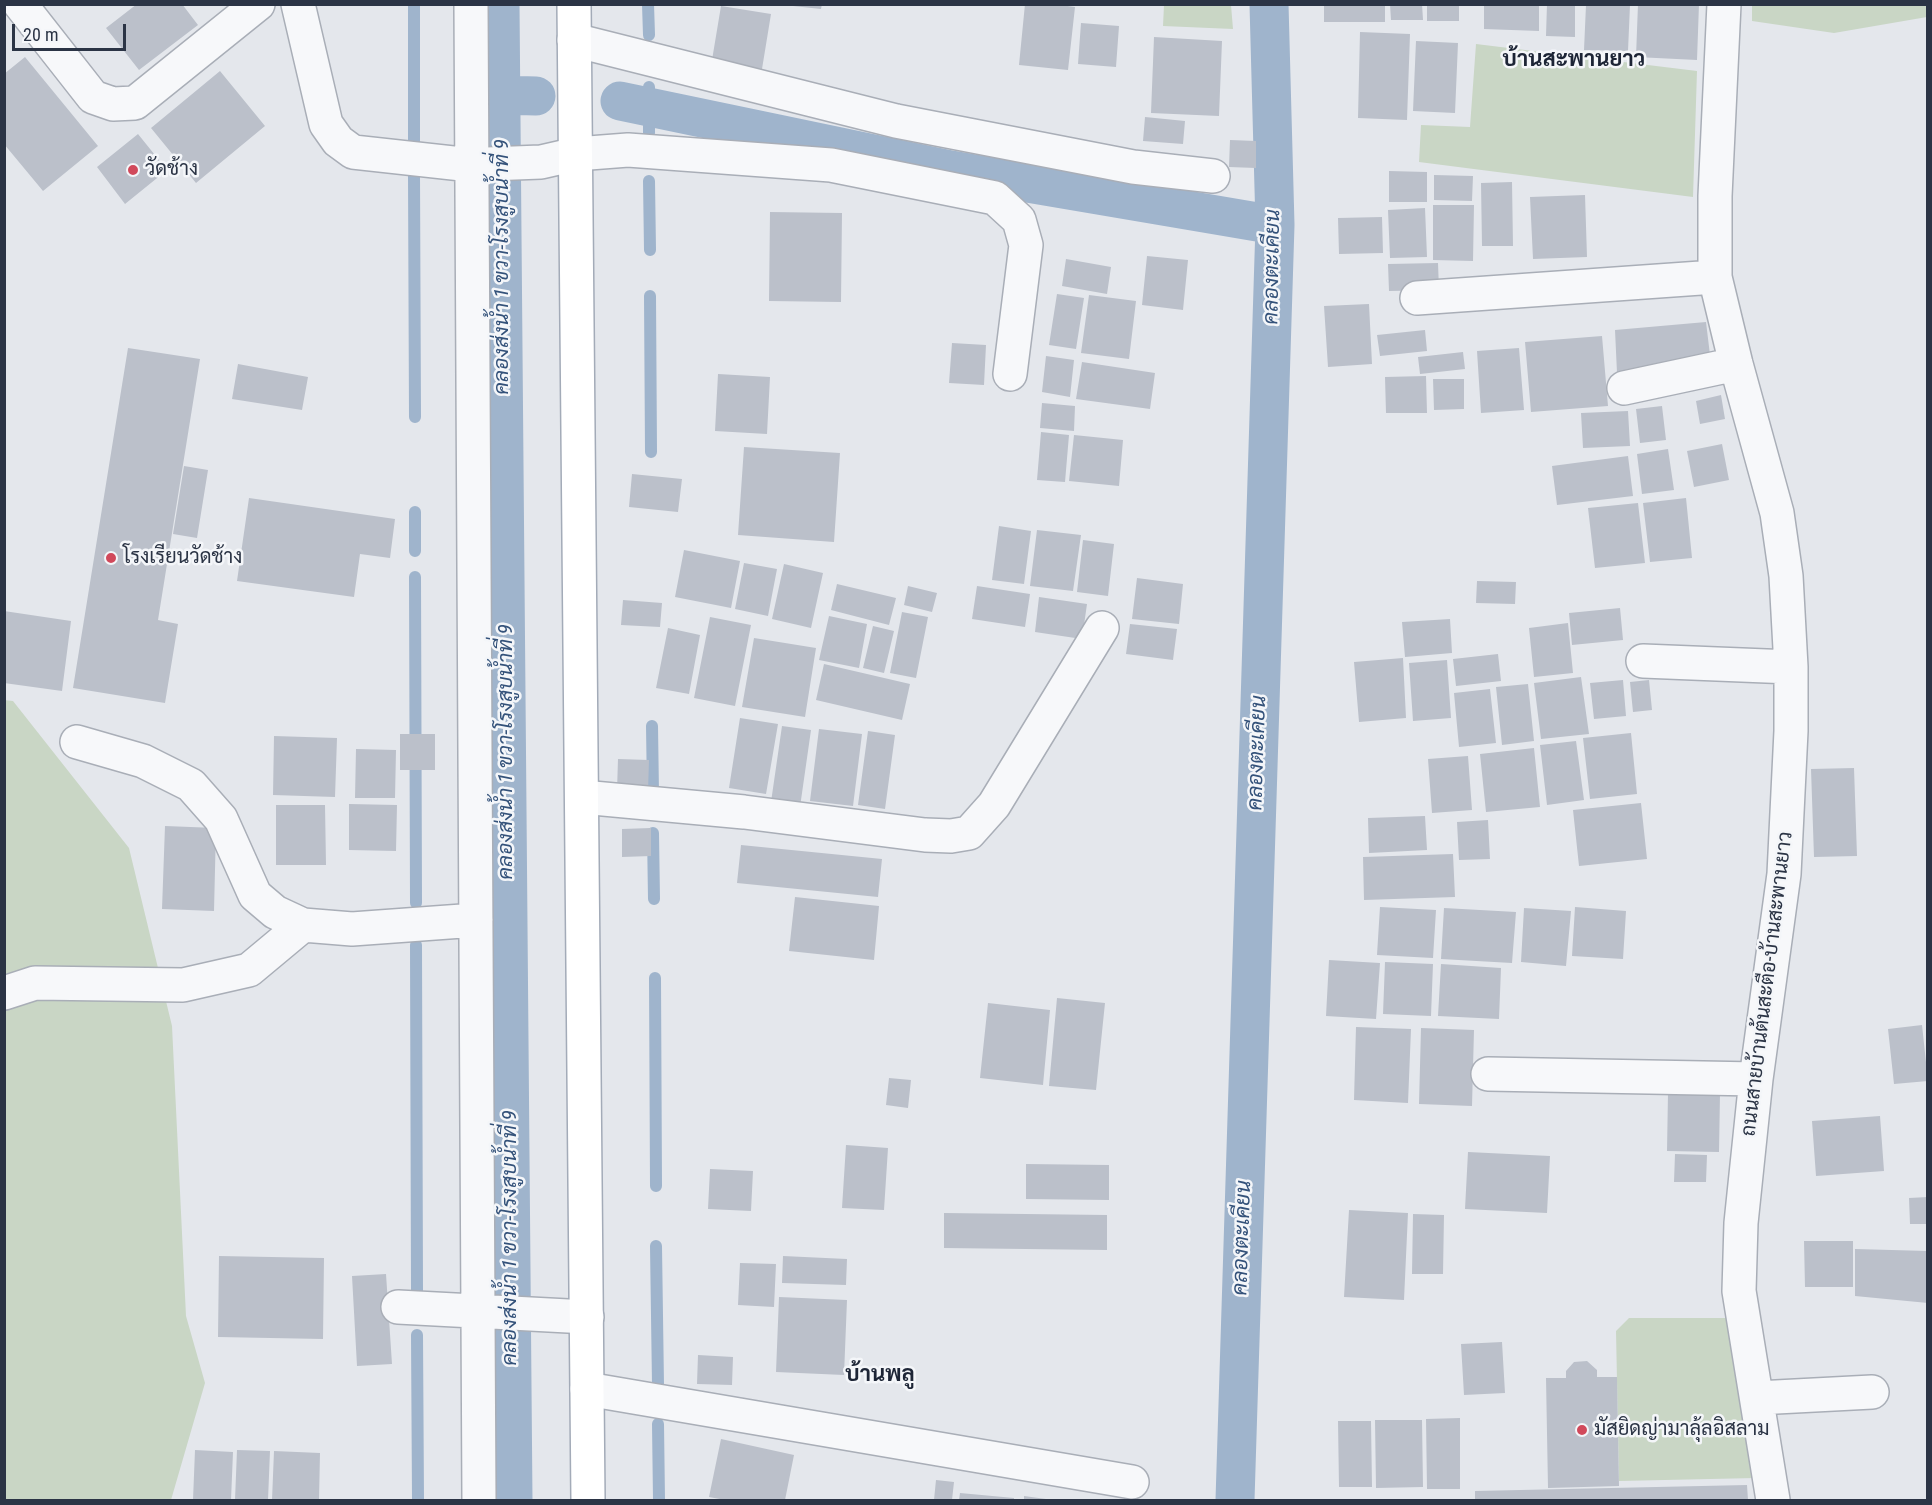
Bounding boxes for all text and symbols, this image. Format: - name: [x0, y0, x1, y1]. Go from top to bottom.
- scale bar: [15, 12, 129, 50]
- text: 20 m: [23, 24, 58, 45]
- district label: บ้านสะพานยาว: [1503, 47, 1645, 73]
- water label: คลองส่งน้ำ 1 ขวา-โรงสูบน้ำที่ 9: [490, 139, 516, 395]
- place label: วัดช้าง: [145, 158, 198, 182]
- marker: วัดช้าง: [126, 163, 140, 177]
- water label: คลองตะเคียน: [1259, 209, 1287, 325]
- place label: โรงเรียนวัดช้าง: [123, 546, 242, 570]
- marker: โรงเรียนวัดช้าง: [104, 551, 118, 565]
- water label: คลองส่งน้ำ 1 ขวา-โรงสูบน้ำที่ 9: [494, 624, 520, 880]
- water label: คลองตะเคียน: [1243, 695, 1273, 811]
- street label: ถนนสายบ้านต้นสะตือ-บ้านสะพานยาว: [1737, 830, 1799, 1138]
- water label: คลองส่งน้ำ 1 ขวา-โรงสูบน้ำที่ 9: [498, 1110, 524, 1366]
- water label: คลองตะเคียน: [1228, 1180, 1258, 1296]
- district label: บ้านพลู: [845, 1362, 915, 1388]
- place label: มัสยิดญ่ามาลุ้ลอิสลาม: [1594, 1418, 1770, 1442]
- marker: มัสยิดญ่ามาลุ้ลอิสลาม: [1575, 1423, 1589, 1437]

